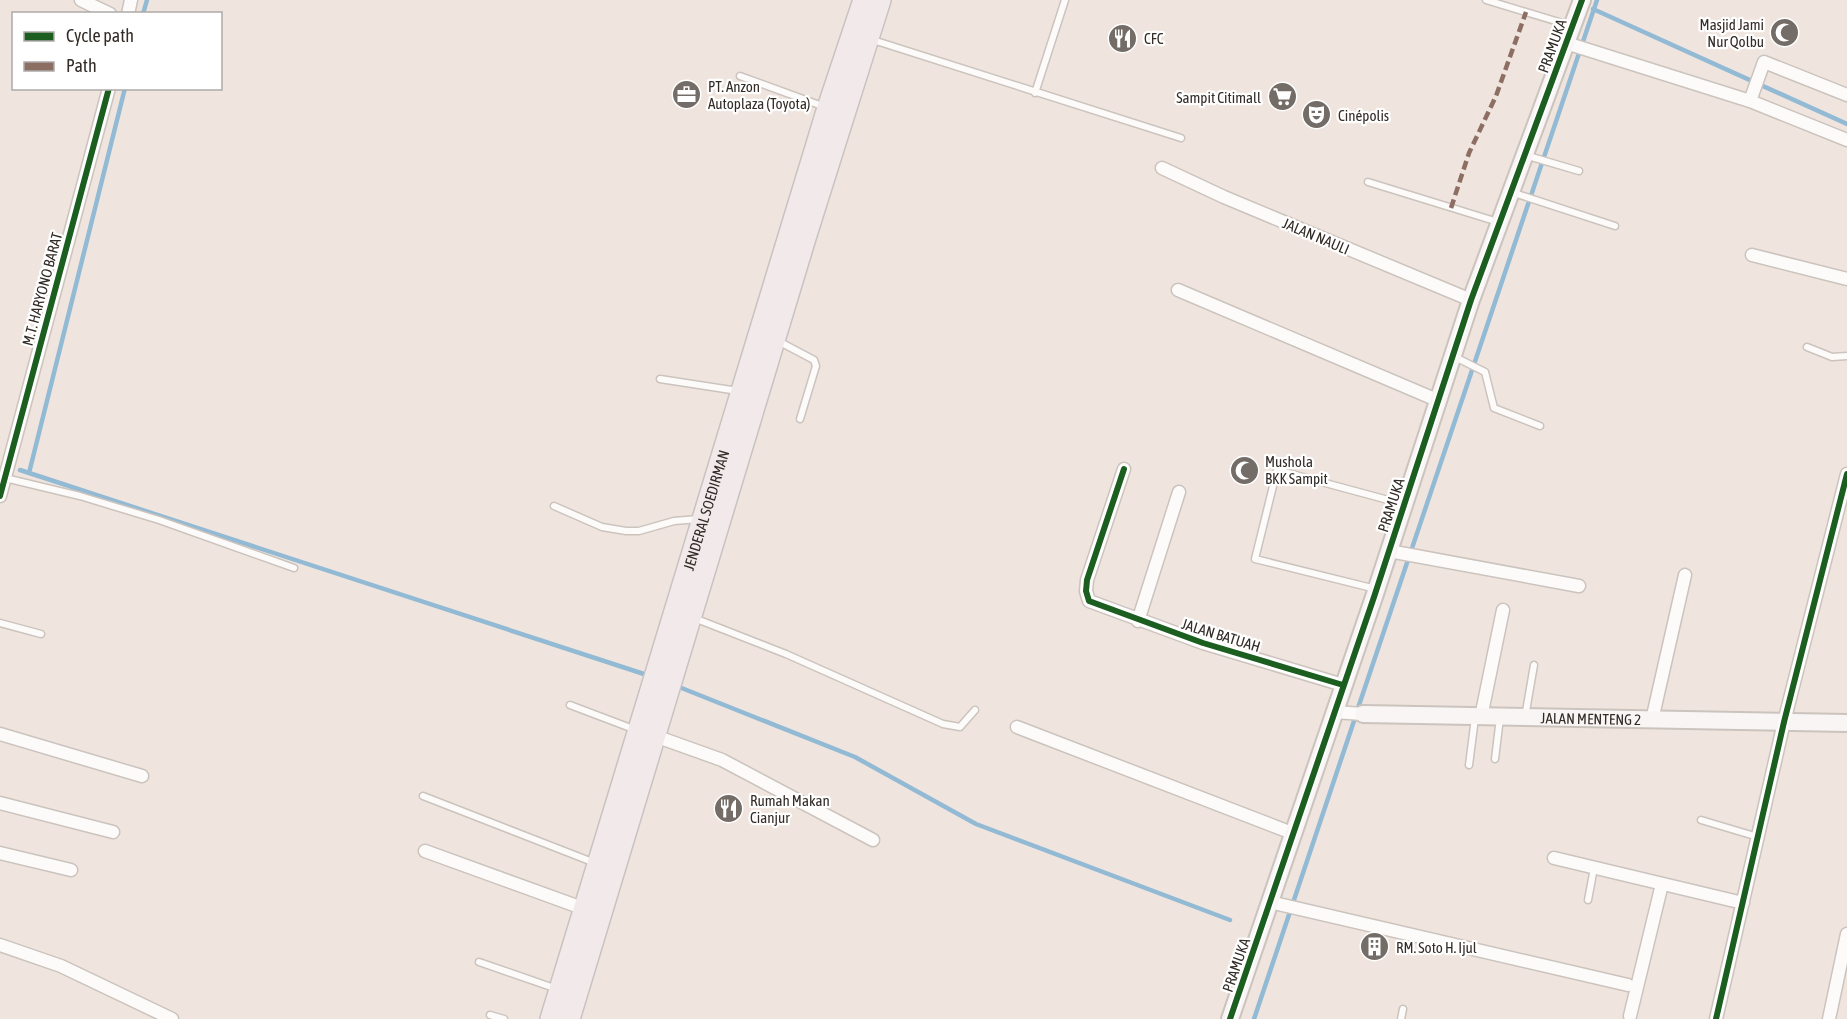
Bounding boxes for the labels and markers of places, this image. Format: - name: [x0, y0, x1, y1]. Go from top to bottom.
- place label: Masjid Jami Nur Qolbu: [1700, 16, 1764, 50]
- mosque icon: Masjid Jami Nur Qolbu: [1769, 17, 1801, 49]
- restaurant icon: CFC: [1107, 22, 1139, 54]
- place label: CFC: [1144, 30, 1164, 47]
- place label: PT. Anzon Autoplaza (Toyota): [708, 78, 810, 112]
- office icon: PT. Anzon Autoplaza (Toyota): [671, 79, 703, 111]
- supermarket icon: Sampit Citimall: [1266, 81, 1298, 113]
- place label: Sampit Citimall: [1176, 89, 1261, 106]
- theatre icon: Cinépolis: [1301, 99, 1333, 131]
- place label: Cinépolis: [1338, 107, 1389, 124]
- place label: Mushola BKK Sampit: [1265, 453, 1328, 487]
- mosque icon: Mushola BKK Sampit: [1228, 454, 1260, 486]
- place label: Rumah Makan Cianjur: [750, 792, 830, 826]
- restaurant icon: Rumah Makan Cianjur: [713, 793, 745, 825]
- building icon: RM. Soto H. Ijul: [1359, 931, 1391, 963]
- place label: RM. Soto H. Ijul: [1396, 939, 1477, 956]

